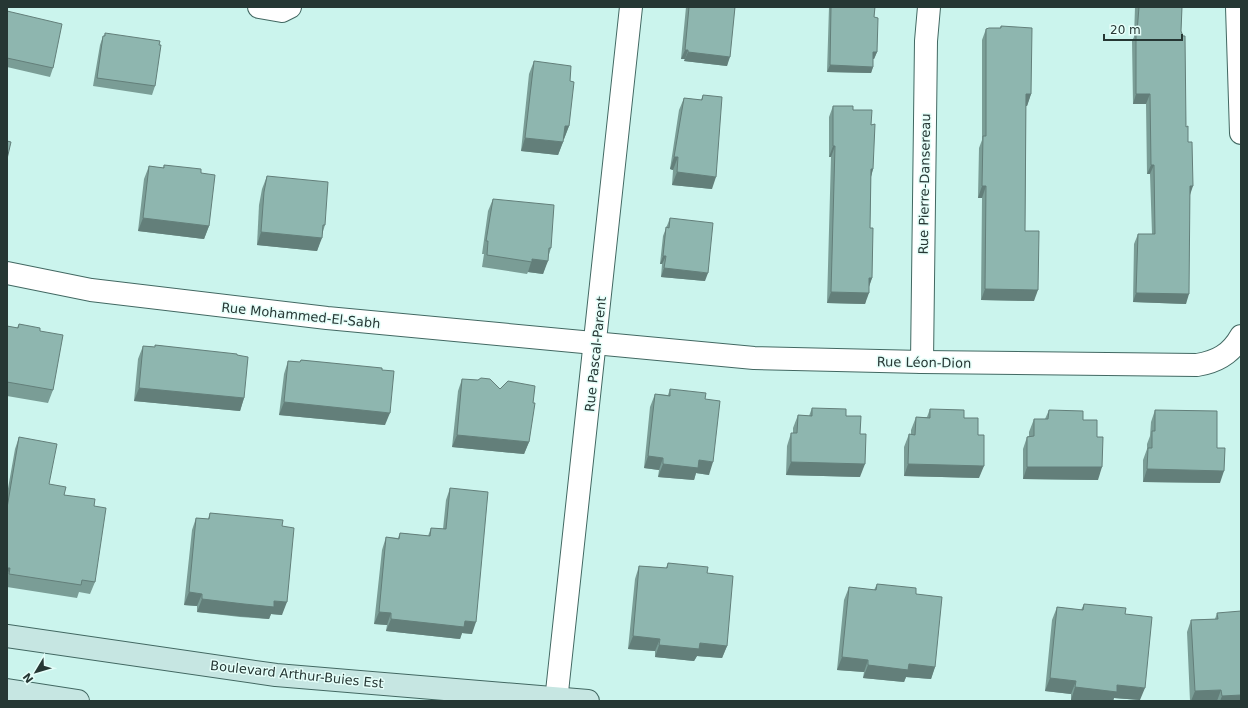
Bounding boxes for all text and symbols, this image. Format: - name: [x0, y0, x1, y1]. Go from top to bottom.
- scale bar: [1104, 16, 1182, 42]
- text: 20 m: [1110, 23, 1141, 37]
- street label: Rue Pierre-Dansereau: [916, 113, 933, 255]
- street label: Rue Pascal-Parent: [582, 296, 609, 412]
- street label: Rue Mohammed-El-Sabh: [221, 300, 381, 331]
- street label: Rue Léon-Dion: [877, 354, 971, 371]
- north arrow: [16, 652, 56, 692]
- street label: Boulevard Arthur-Buies Est: [210, 658, 384, 691]
- text: N: [21, 670, 36, 685]

